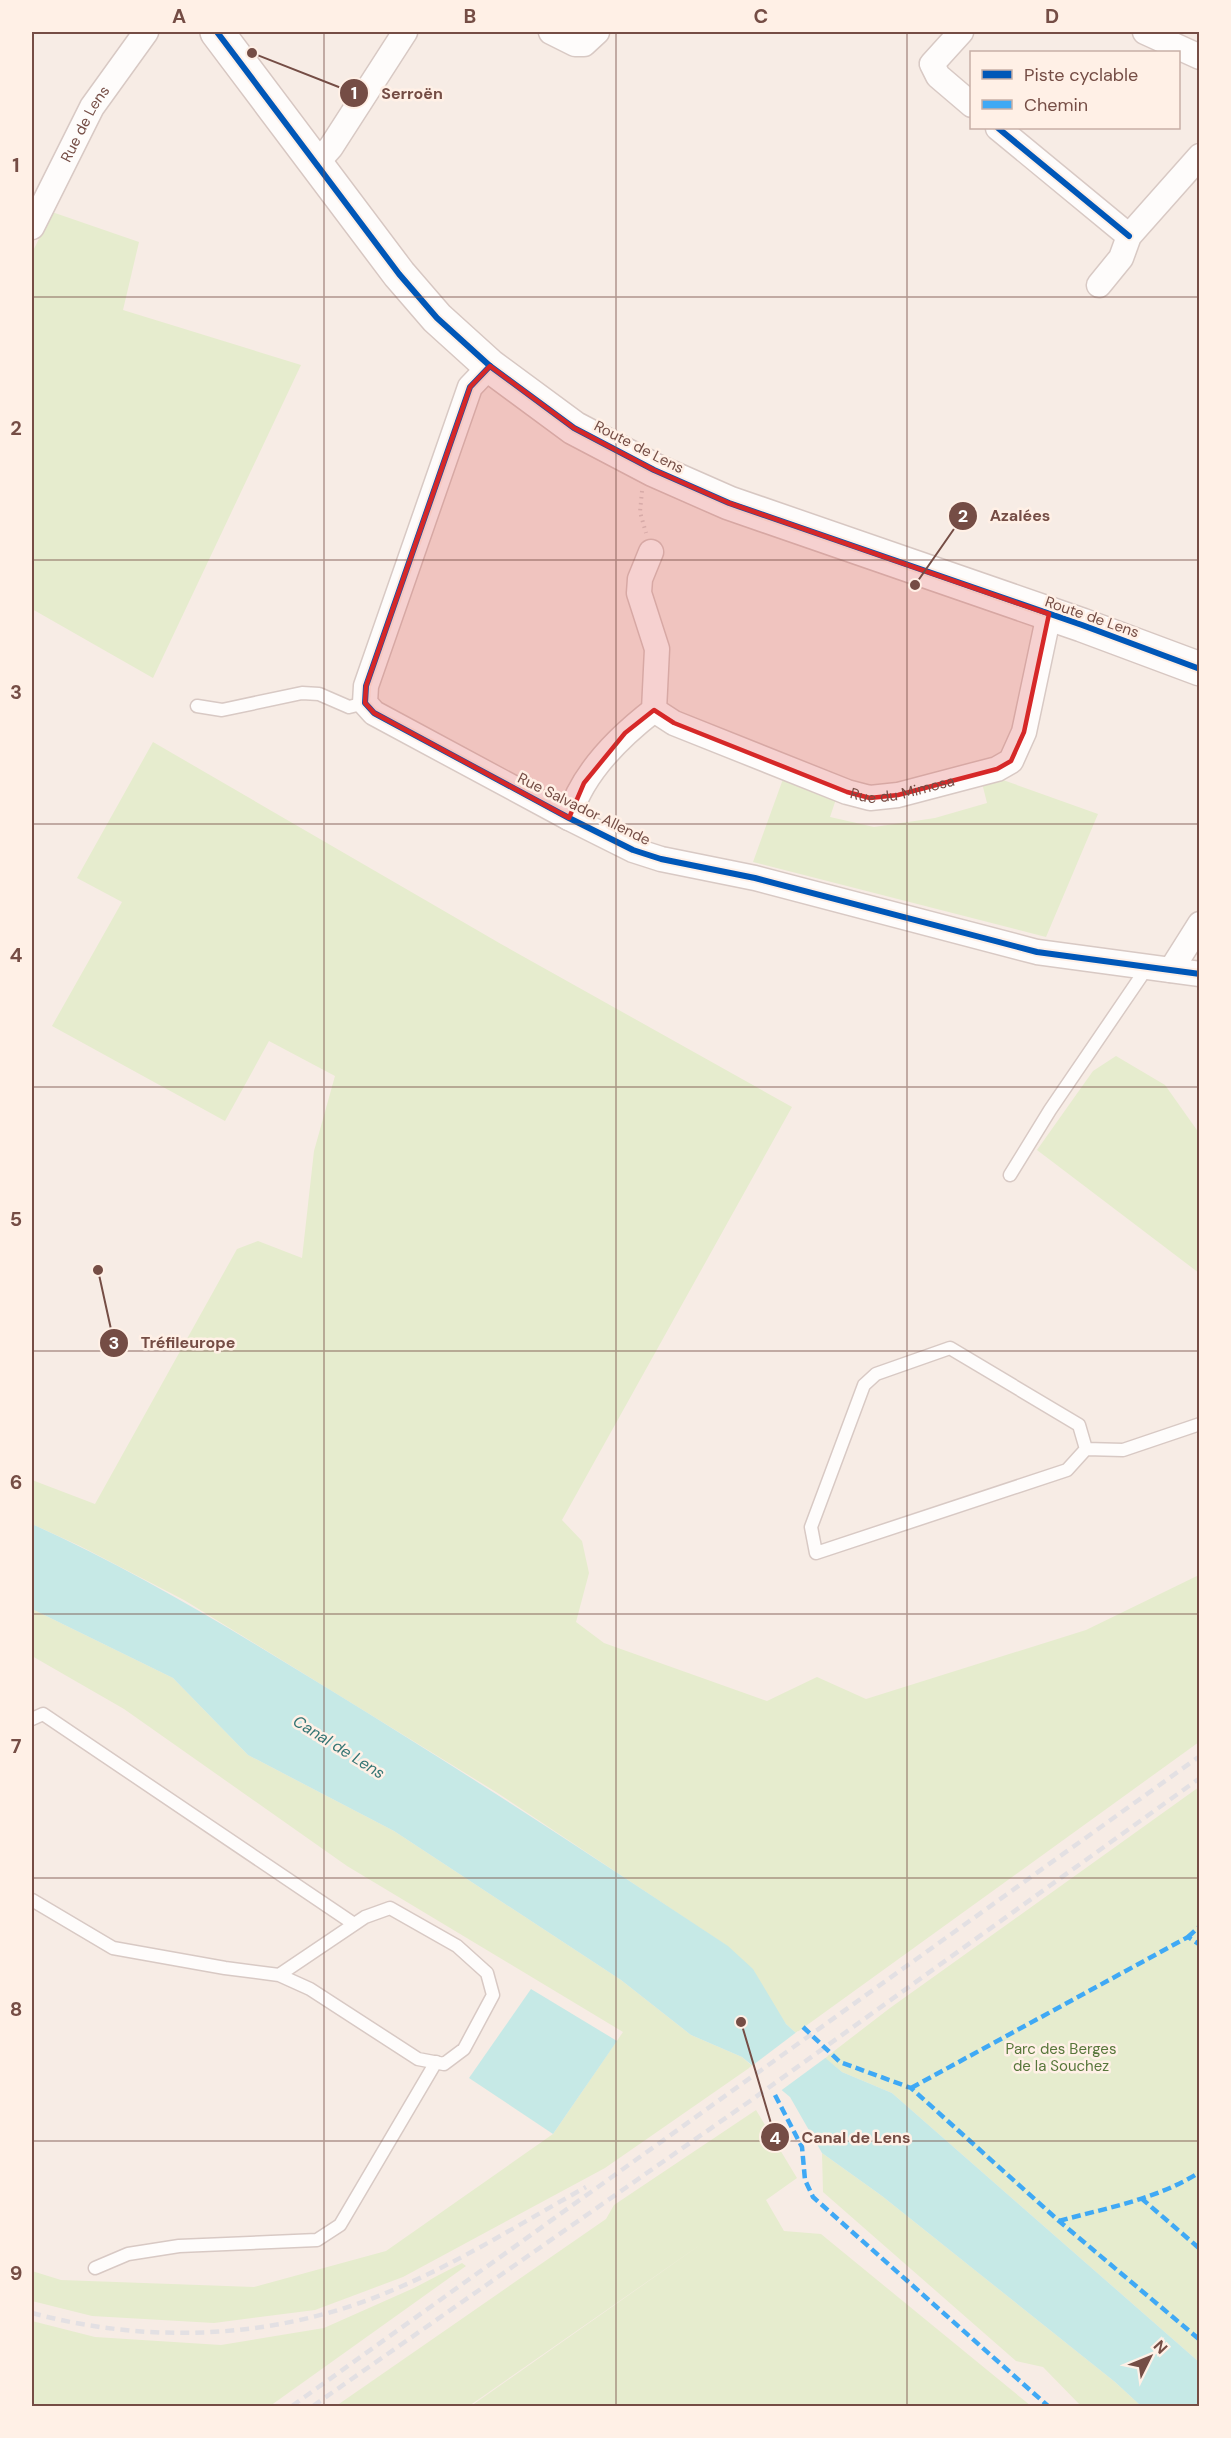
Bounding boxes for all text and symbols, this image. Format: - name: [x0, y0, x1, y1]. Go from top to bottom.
- text: A: [172, 3, 186, 29]
- text: B: [464, 3, 476, 29]
- text: C: [754, 3, 768, 29]
- text: D: [1045, 3, 1059, 29]
- legend: [970, 51, 1180, 129]
- text: Piste cyclable: [1024, 63, 1138, 87]
- callout: Serroën: [339, 76, 455, 110]
- text: 1: [351, 81, 357, 105]
- street label: Rue de Lens: [56, 82, 114, 165]
- text: Serroën: [381, 83, 443, 104]
- text: Chemin: [1024, 93, 1088, 117]
- text: 1: [12, 152, 20, 178]
- text: 2: [10, 415, 22, 441]
- street label: Route de Lens: [591, 416, 687, 478]
- callout: Azalées: [948, 499, 1062, 533]
- text: 2: [958, 504, 968, 528]
- text: Azalées: [990, 505, 1050, 526]
- street label: Route de Lens: [1042, 592, 1142, 642]
- text: 3: [10, 679, 22, 705]
- street label: Rue Salvador Allende: [514, 768, 654, 850]
- street label: Rue du Mimosa: [848, 771, 957, 808]
- text: 4: [10, 942, 23, 968]
- text: 5: [10, 1206, 22, 1232]
- callout: Tréfileurope: [99, 1326, 248, 1360]
- text: 3: [109, 1331, 119, 1355]
- text: Tréfileurope: [141, 1332, 235, 1353]
- text: 6: [10, 1469, 22, 1495]
- water label: Canal de Lens: [289, 1710, 389, 1784]
- text: 7: [11, 1733, 22, 1759]
- text: 8: [10, 1996, 22, 2022]
- park label: Parc des Berges de la Souchez: [1006, 2039, 1116, 2076]
- callout: Canal de Lens: [760, 2120, 922, 2154]
- text: 4: [769, 2126, 781, 2150]
- text: Canal de Lens: [802, 2127, 910, 2148]
- text: 9: [10, 2260, 22, 2286]
- north arrow: [1120, 2327, 1180, 2387]
- text: N: [1149, 2336, 1172, 2359]

